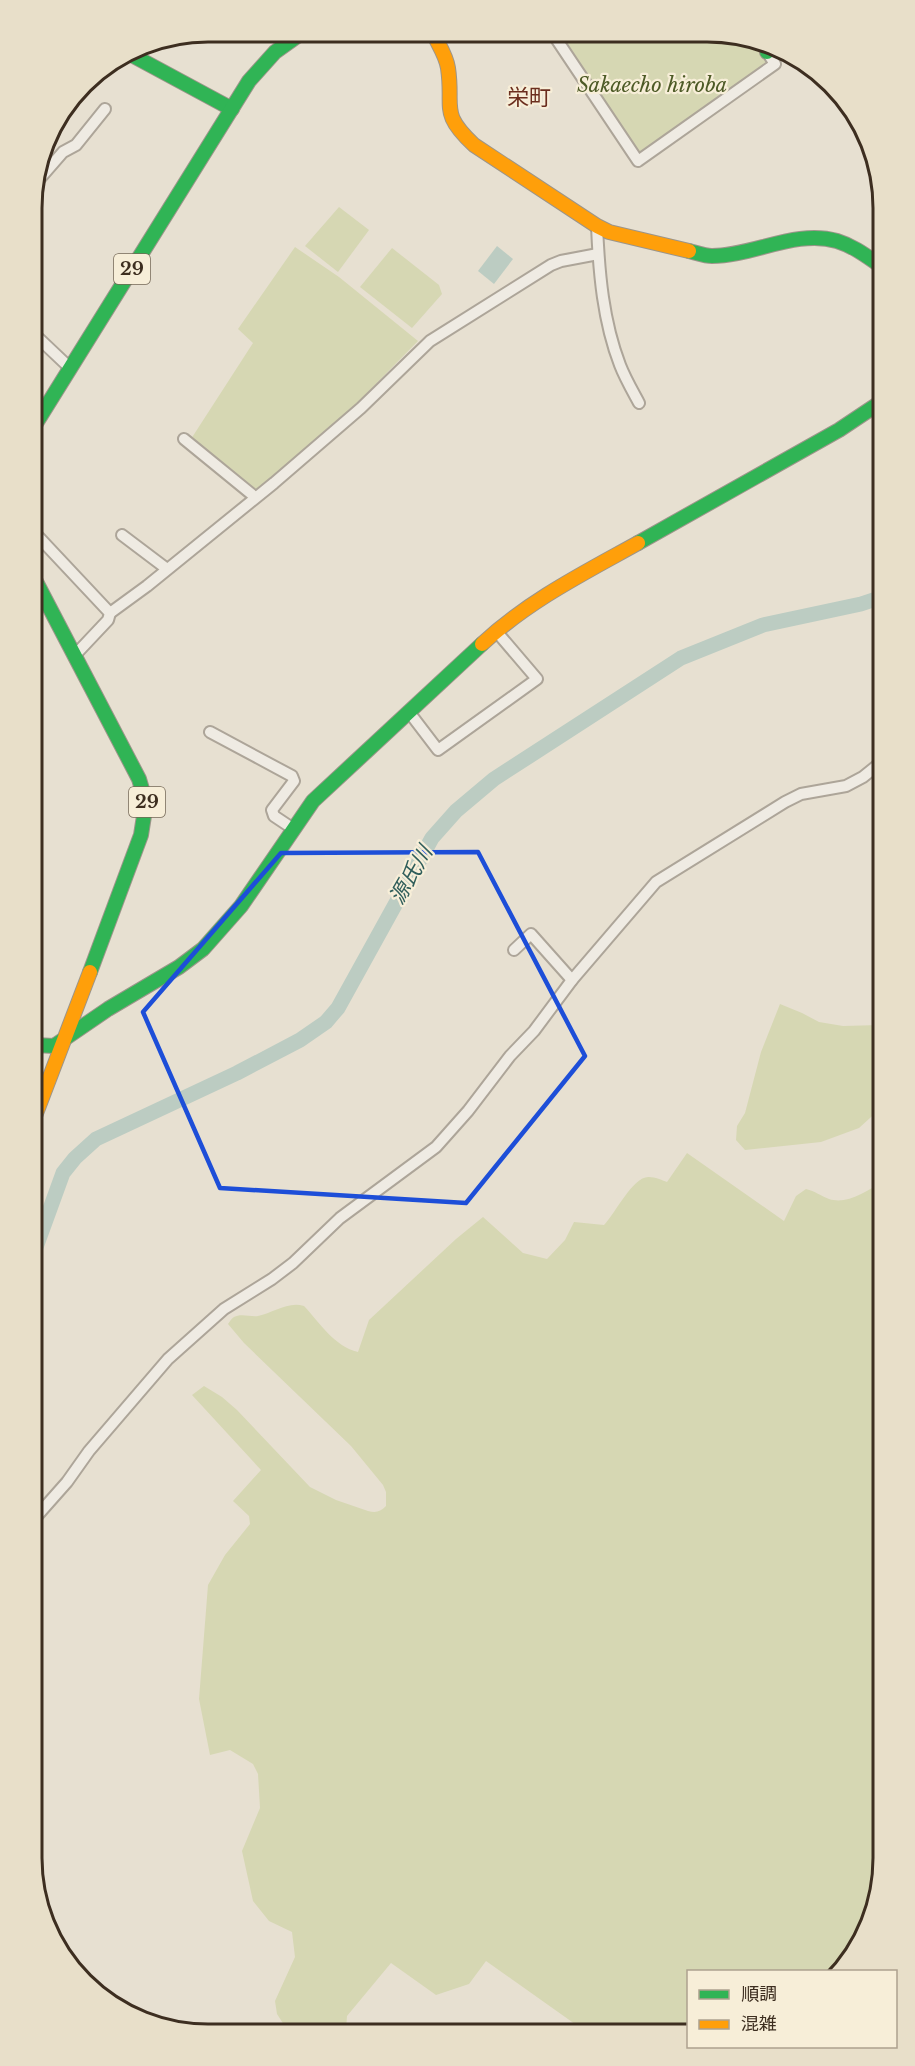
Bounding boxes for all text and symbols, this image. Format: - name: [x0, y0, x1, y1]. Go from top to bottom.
- park label: Sakaecho hiroba: [577, 73, 727, 97]
- district label: 栄町: [507, 84, 551, 111]
- road number: 29: [114, 254, 150, 284]
- road number: 29: [129, 787, 165, 817]
- water label: 源氏川: [384, 839, 439, 909]
- legend: [687, 1970, 897, 2048]
- text: 順調: [741, 1983, 777, 2005]
- text: 混雑: [741, 2013, 777, 2035]

